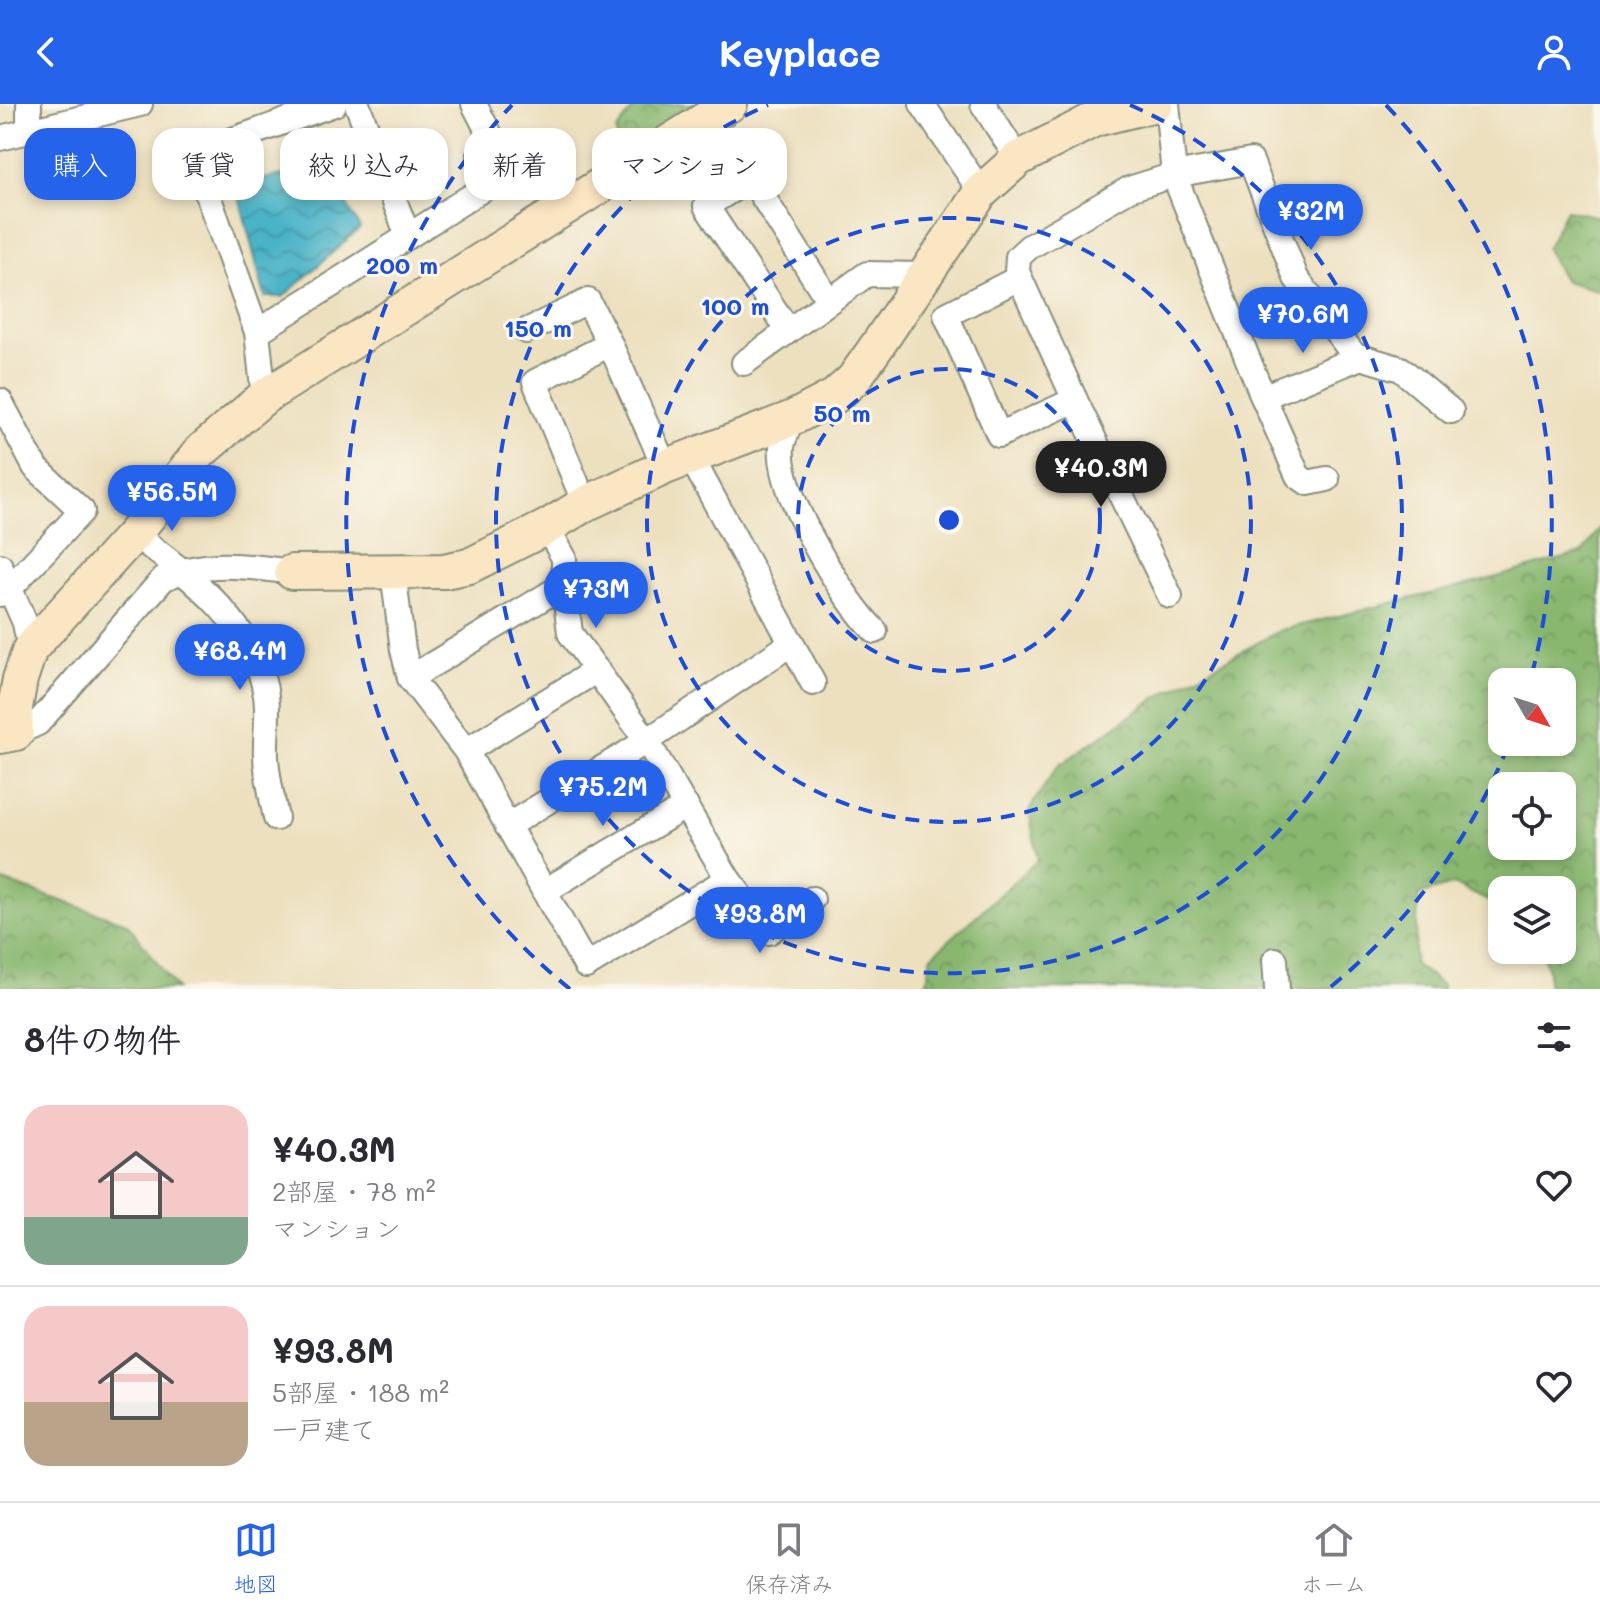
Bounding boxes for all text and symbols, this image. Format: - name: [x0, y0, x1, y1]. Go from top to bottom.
- text: Keyplace: [719, 29, 881, 76]
- icon: back: [24, 30, 68, 74]
- icon: person: [1532, 30, 1576, 74]
- chip: 購入: [24, 128, 136, 200]
- chip: 賃貸: [152, 128, 264, 200]
- chip: 絞り込み: [280, 128, 448, 200]
- chip: 新着: [464, 128, 576, 200]
- chip: マンション: [592, 128, 787, 200]
- pin: ¥32M: [1264, 184, 1358, 252]
- text: ¥32M: [1277, 193, 1345, 227]
- text: 200 m: [366, 249, 438, 280]
- pin: ¥70.6M: [1238, 287, 1368, 355]
- text: 100 m: [700, 290, 770, 321]
- text: ¥70.6M: [1256, 296, 1350, 330]
- text: 150 m: [504, 312, 572, 343]
- text: 50 m: [813, 397, 871, 428]
- pin: ¥40.3M: [1036, 441, 1166, 509]
- text: ¥40.3M: [1054, 450, 1148, 484]
- pin: ¥56.5M: [107, 465, 237, 533]
- text: ¥56.5M: [126, 474, 218, 508]
- centre of rings: [935, 506, 963, 534]
- pin: ¥73M: [549, 562, 643, 630]
- text: ¥73M: [562, 571, 630, 605]
- pin: ¥68.4M: [175, 624, 305, 692]
- text: ¥68.4M: [193, 633, 287, 667]
- north arrow: [1488, 668, 1576, 756]
- map controls: [1488, 668, 1576, 964]
- pin: ¥75.2M: [538, 760, 668, 828]
- text: ¥75.2M: [558, 769, 648, 803]
- button: locate: [1488, 772, 1576, 860]
- button: layers: [1488, 876, 1576, 964]
- pin: ¥93.8M: [695, 887, 825, 955]
- text: ¥93.8M: [713, 896, 807, 930]
- icon: filters: [1532, 1015, 1576, 1059]
- text: 8件の物件: [24, 1016, 181, 1061]
- text: ¥40.3M: [272, 1126, 396, 1171]
- icon: home: [88, 1137, 184, 1233]
- icon: heart: [1532, 1163, 1576, 1207]
- text: 2部屋 · 78 m²: [272, 1174, 436, 1208]
- text: マンション: [272, 1211, 401, 1245]
- text: ¥93.8M: [272, 1327, 394, 1372]
- icon: home: [88, 1338, 184, 1434]
- icon: heart: [1532, 1364, 1576, 1408]
- text: 5部屋 · 188 m²: [272, 1375, 449, 1409]
- text: 一戸建て: [272, 1412, 376, 1446]
- tab: 地図: [234, 1518, 278, 1598]
- tab: 保存済み: [745, 1518, 833, 1598]
- tab: ホーム: [1301, 1518, 1366, 1598]

